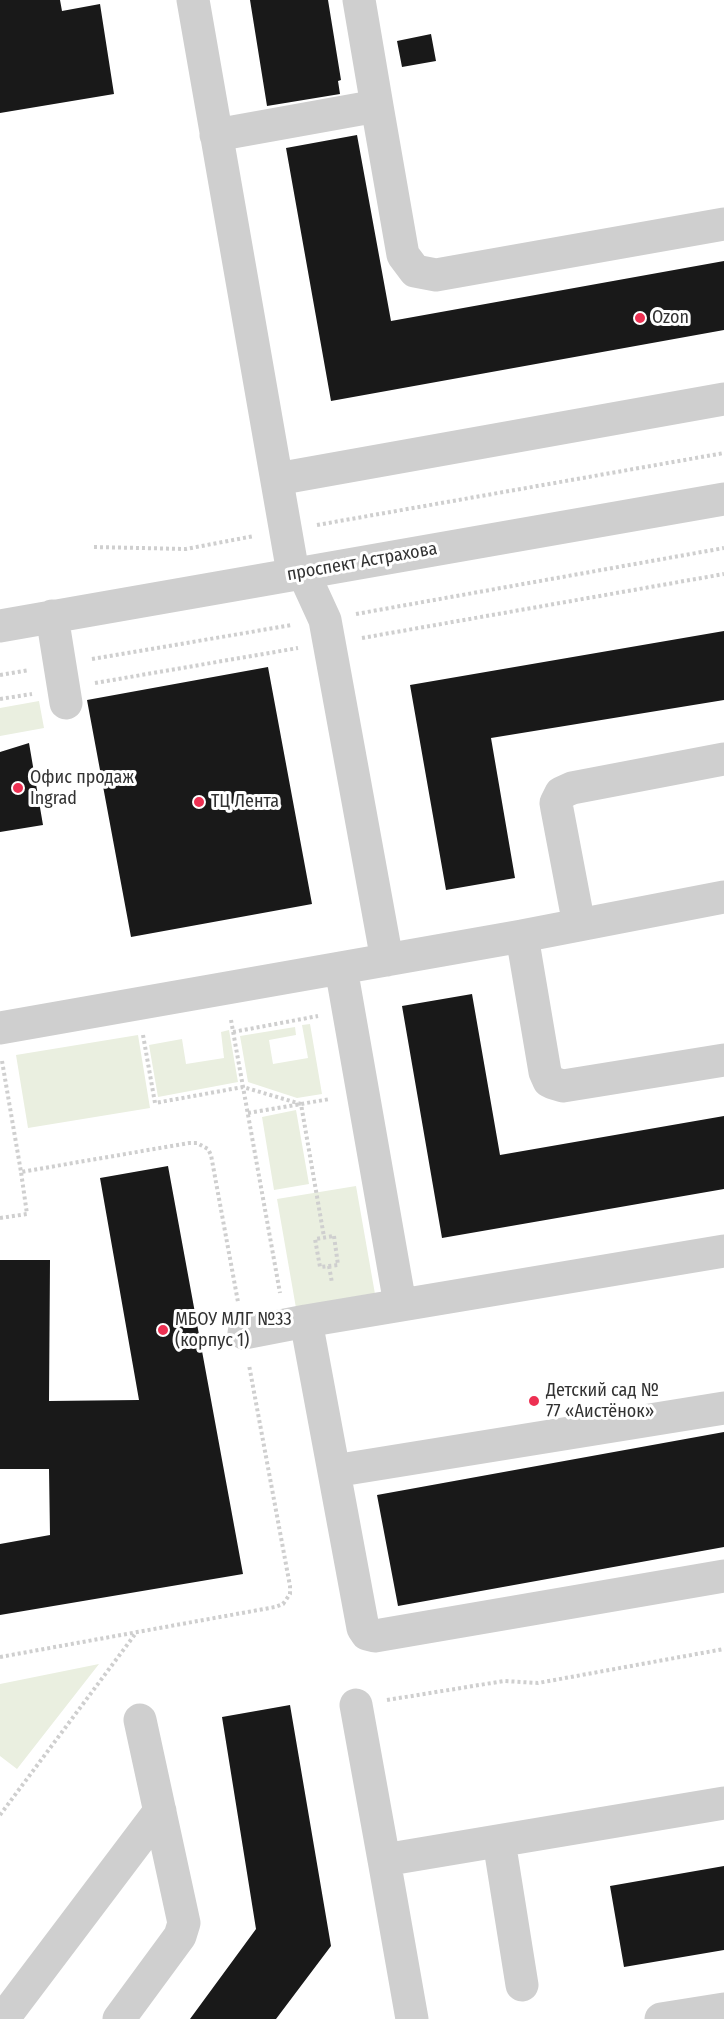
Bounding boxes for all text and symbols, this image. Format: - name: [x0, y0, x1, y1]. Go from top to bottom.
- place label: Ozon: [652, 307, 689, 329]
- marker: Ozon: [633, 311, 647, 325]
- street label: проспект Астрахова: [285, 538, 439, 586]
- place label: Офис продаж Ingrad: [30, 767, 134, 810]
- marker: Офис продаж Ingrad: [11, 781, 25, 795]
- place label: ТЦ Лента: [211, 791, 279, 813]
- marker: ТЦ Лента: [192, 795, 206, 809]
- place label: МБОУ МЛГ №33 (корпус 1): [175, 1309, 292, 1352]
- marker: МБОУ МЛГ №33 (корпус 1): [156, 1323, 170, 1337]
- place label: Детский сад № 77 «Аистёнок»: [546, 1380, 659, 1422]
- marker: Детский сад № 77 «Аистёнок»: [527, 1394, 541, 1408]

